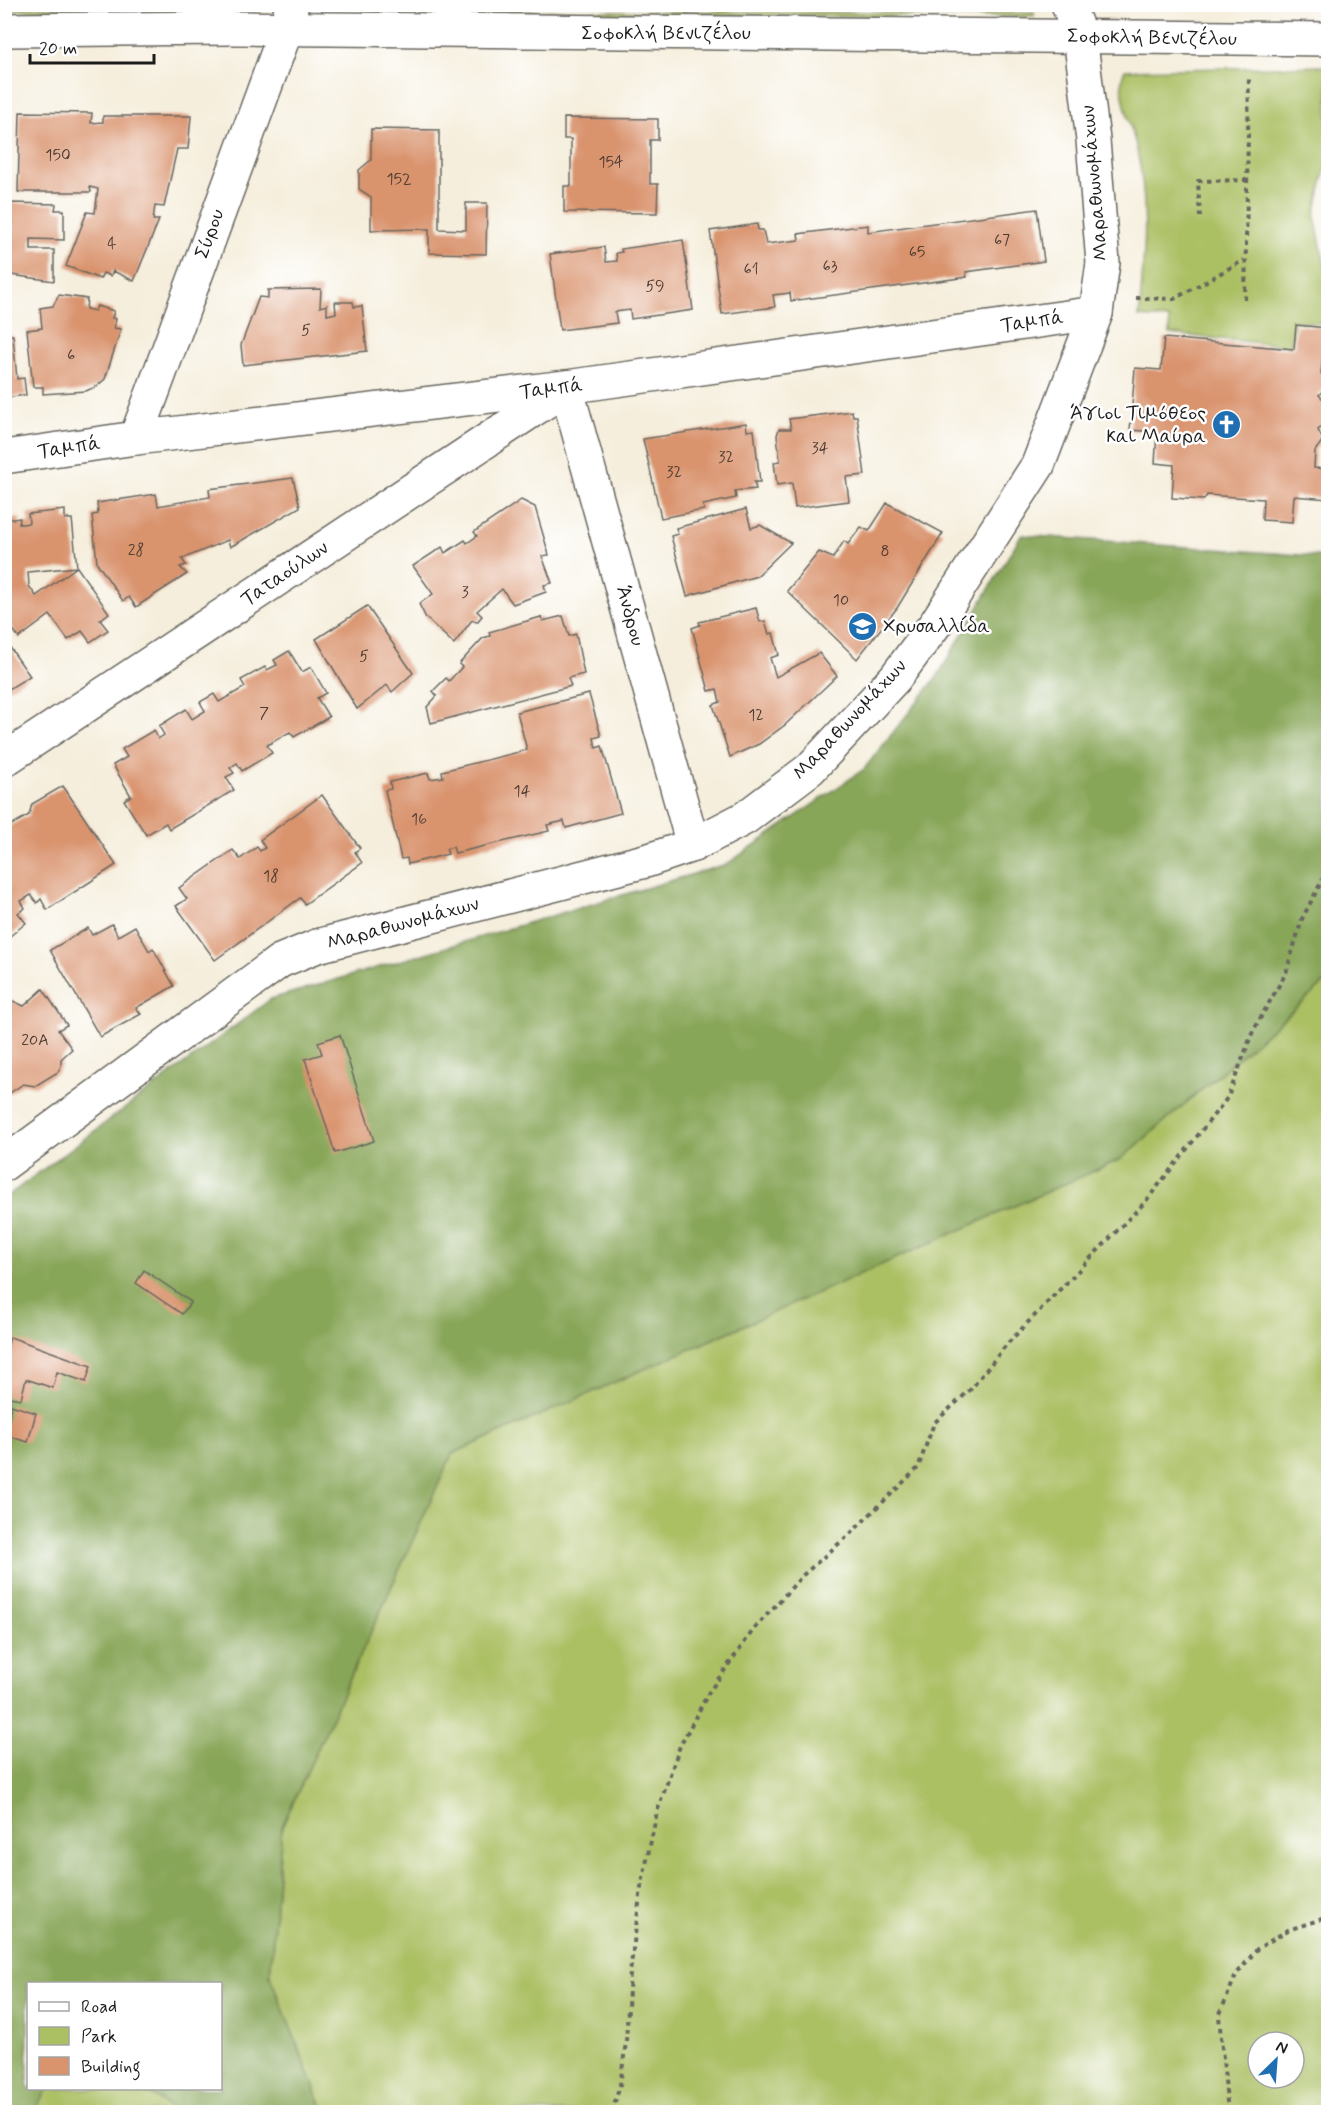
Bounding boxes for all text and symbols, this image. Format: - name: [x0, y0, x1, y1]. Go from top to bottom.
- street label: Σοφοκλή Βενιζέλου: [581, 20, 751, 47]
- street label: Σοφοκλή Βενιζέλου: [1067, 23, 1237, 53]
- scale bar: [30, 27, 154, 65]
- text: 20 m: [39, 37, 77, 61]
- street label: Μαραθωνομάχων: [1075, 104, 1115, 262]
- house number: 150: [45, 145, 71, 166]
- house number: 154: [598, 152, 624, 173]
- house number: 152: [386, 169, 412, 190]
- street label: Σύρου: [189, 205, 231, 263]
- house number: 67: [994, 230, 1010, 251]
- house number: 4: [107, 233, 117, 254]
- house number: 65: [909, 242, 925, 263]
- house number: 63: [823, 256, 838, 277]
- house number: 61: [743, 259, 759, 280]
- house number: 59: [645, 276, 665, 297]
- street label: Ταμπά: [999, 304, 1066, 340]
- house number: 5: [301, 320, 311, 341]
- house number: 6: [67, 345, 75, 366]
- street label: Ταμπά: [518, 372, 585, 406]
- place label: Άγιοι Τιμόθεος και Μαύρα: [1070, 400, 1206, 450]
- church icon: Άγιοι Τιμόθεος και Μαύρα: [1211, 409, 1243, 441]
- street label: Ταμπά: [36, 430, 103, 466]
- house number: 34: [812, 438, 829, 459]
- house number: 32: [718, 447, 734, 468]
- house number: 32: [666, 462, 682, 483]
- street label: Ταταούλων: [236, 535, 334, 613]
- house number: 28: [128, 540, 144, 561]
- house number: 8: [880, 541, 890, 562]
- house number: 3: [461, 582, 469, 603]
- street label: Άνδρου: [609, 583, 651, 649]
- house number: 10: [833, 590, 849, 611]
- school or university icon: Χρυσαλλίδα: [846, 610, 878, 642]
- place label: Χρυσαλλίδα: [883, 613, 990, 640]
- house number: 5: [359, 646, 369, 667]
- street label: Μαραθωνομάχων: [787, 653, 913, 786]
- house number: 7: [259, 703, 269, 724]
- house number: 12: [748, 705, 764, 726]
- house number: 14: [514, 781, 531, 802]
- house number: 16: [411, 809, 427, 830]
- house number: 18: [263, 866, 279, 887]
- street label: Μαραθωνομάχων: [324, 891, 482, 957]
- house number: 20Α: [21, 1030, 49, 1051]
- legend: [27, 1982, 222, 2090]
- text: Road: [81, 1995, 117, 2019]
- text: Park: [81, 2025, 117, 2049]
- north arrow: [1246, 2030, 1306, 2090]
- text: N: [1272, 2036, 1291, 2060]
- text: Building: [81, 2055, 141, 2081]

